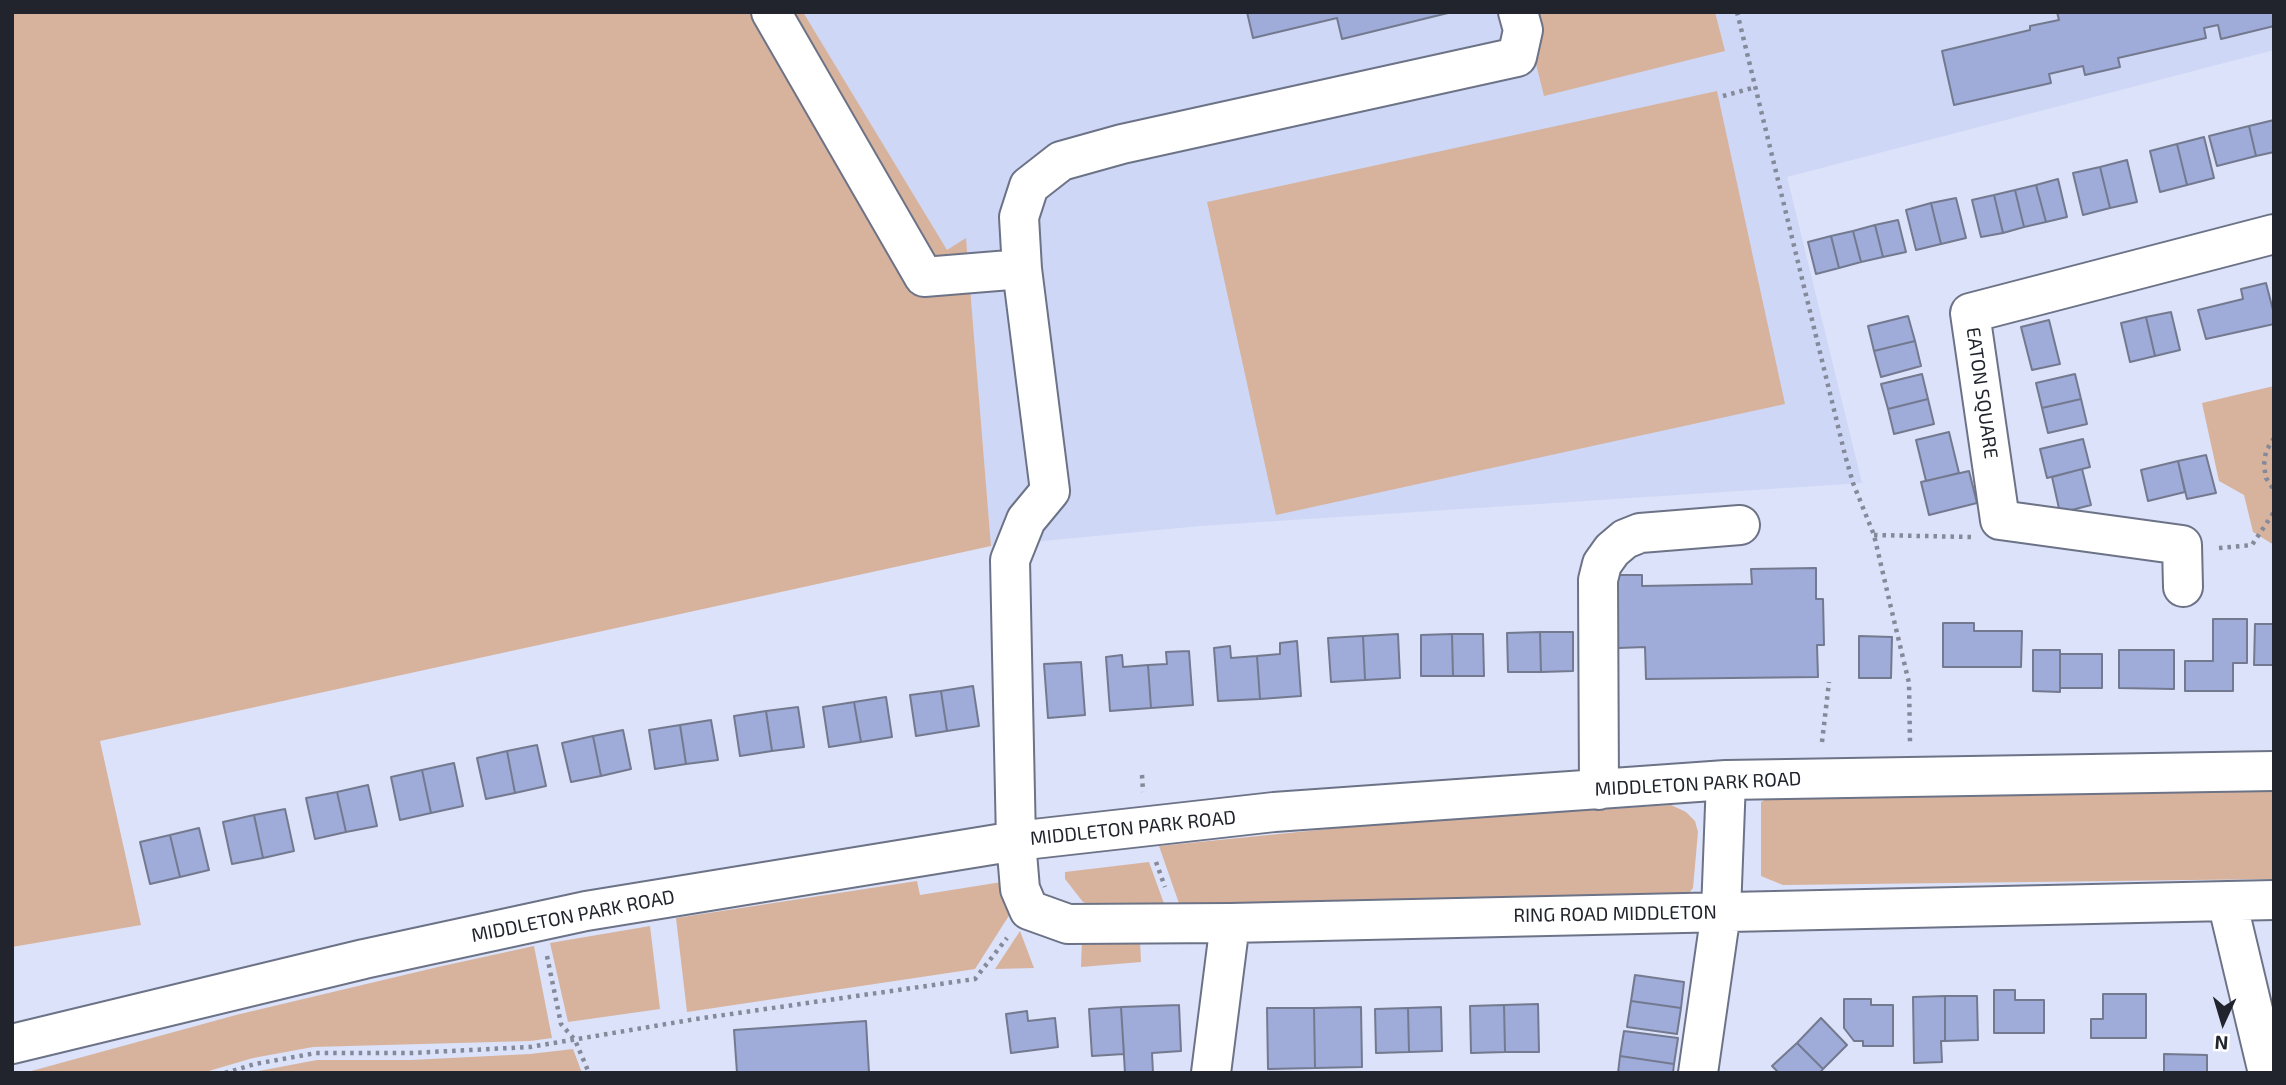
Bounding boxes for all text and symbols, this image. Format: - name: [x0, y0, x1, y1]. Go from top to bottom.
- street label: EATON SQUARE: [1961, 326, 2003, 460]
- street label: MIDDLETON PARK ROAD: [1594, 767, 1802, 801]
- street label: MIDDLETON PARK ROAD: [1029, 806, 1237, 850]
- street label: MIDDLETON PARK ROAD: [469, 885, 677, 947]
- street label: RING ROAD MIDDLETON: [1513, 901, 1717, 927]
- north arrow: [2188, 987, 2258, 1057]
- text: N: [2214, 1031, 2229, 1055]

